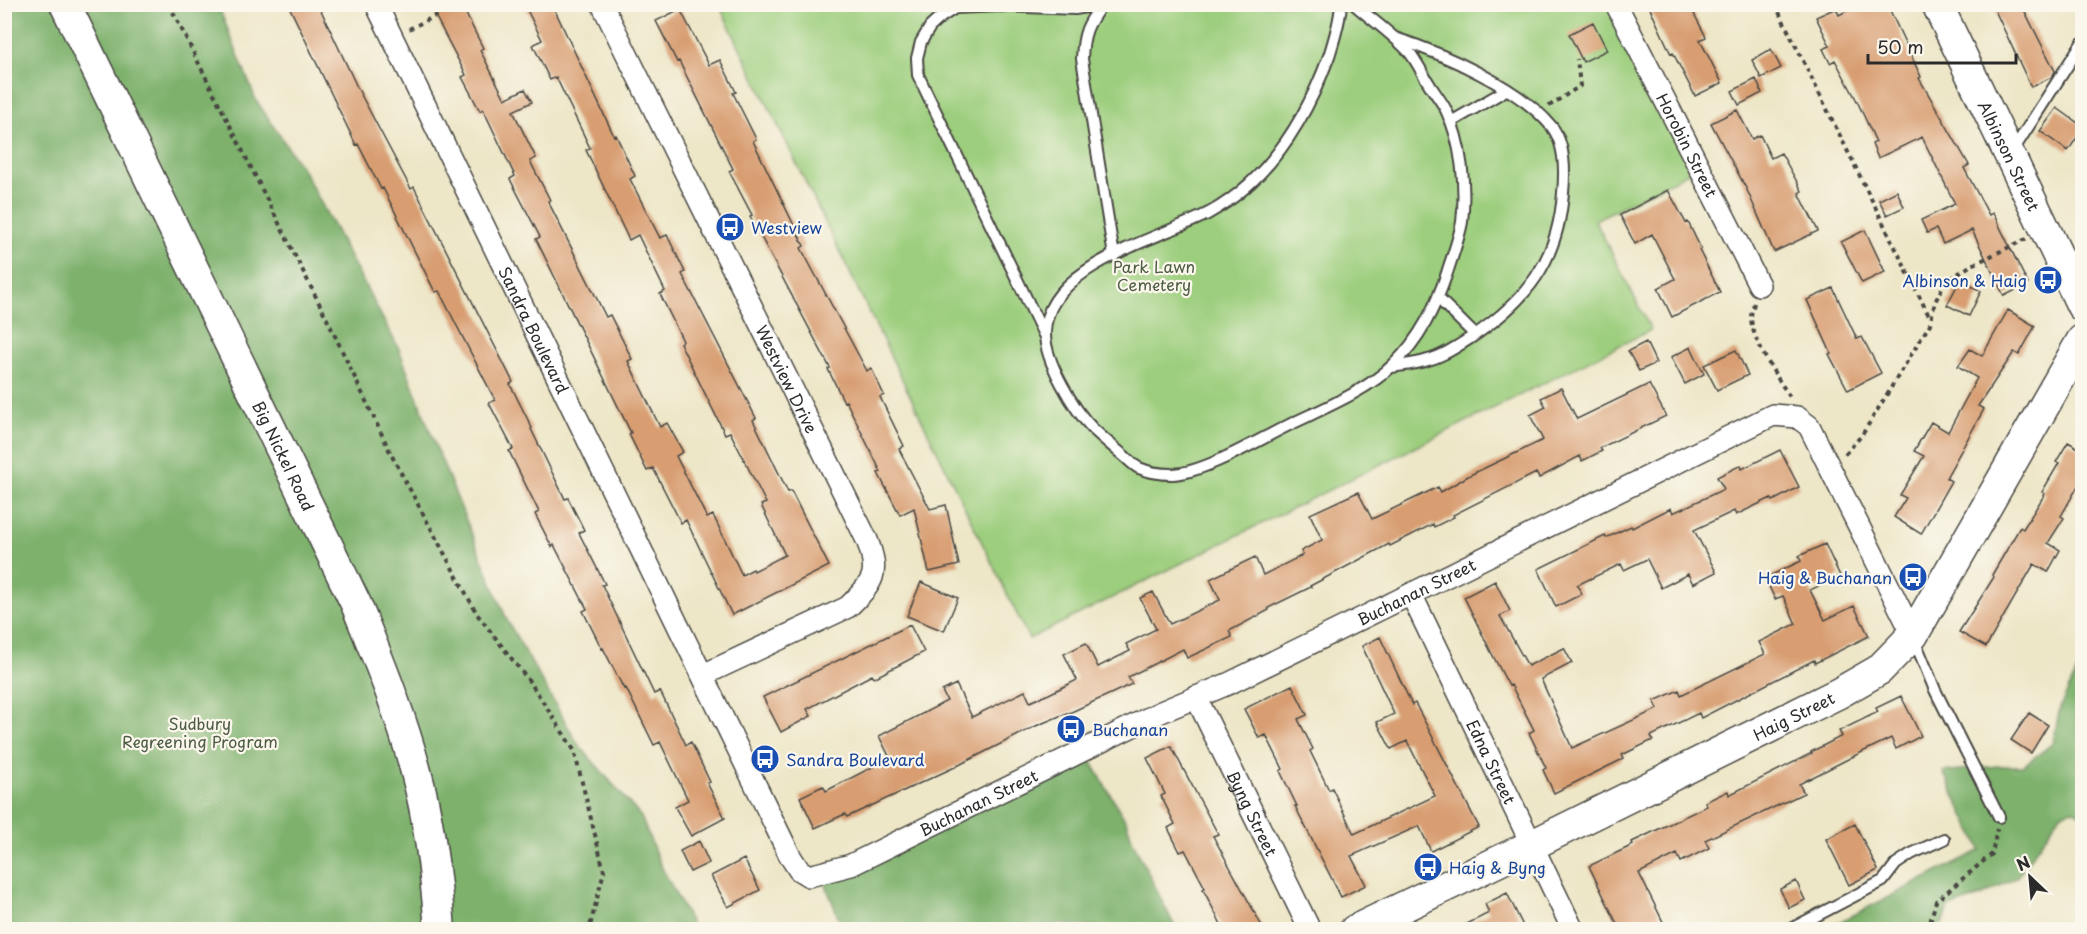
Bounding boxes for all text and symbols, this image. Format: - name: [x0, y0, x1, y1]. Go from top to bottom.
- scale bar: [1868, 27, 2016, 65]
- text: 50 m: [1877, 33, 1924, 60]
- street label: Horobin Street: [1651, 89, 1724, 202]
- street label: Albinson Street: [1973, 96, 2047, 215]
- bus stop icon: Westview: [714, 211, 746, 243]
- place label: Westview: [751, 215, 823, 239]
- park label: Park Lawn Cemetery: [1113, 254, 1195, 296]
- street label: Sandra Boulevard: [493, 262, 575, 397]
- bus stop icon: Albinson & Haig: [2032, 264, 2064, 296]
- place label: Albinson & Haig: [1903, 268, 2027, 292]
- street label: Westview Drive: [750, 321, 824, 437]
- street label: Big Nickel Road: [247, 397, 321, 515]
- street label: Buchanan Street: [1353, 552, 1480, 631]
- bus stop icon: Haig & Buchanan: [1897, 561, 1929, 593]
- place label: Haig & Buchanan: [1758, 565, 1892, 589]
- street label: Haig Street: [1748, 685, 1839, 746]
- park label: Sudbury Regreening Program: [122, 711, 278, 753]
- bus stop icon: Buchanan: [1055, 713, 1087, 745]
- street label: Edna Street: [1461, 715, 1523, 808]
- place label: Buchanan: [1092, 717, 1168, 741]
- bus stop icon: Sandra Boulevard: [749, 743, 781, 775]
- place label: Sandra Boulevard: [786, 747, 925, 771]
- street label: Buchanan Street: [915, 763, 1042, 842]
- street label: Byng Street: [1221, 766, 1284, 860]
- north arrow: [2000, 847, 2060, 907]
- text: N: [2012, 849, 2034, 876]
- bus stop icon: Haig & Byng: [1412, 851, 1444, 883]
- place label: Haig & Byng: [1449, 855, 1546, 879]

